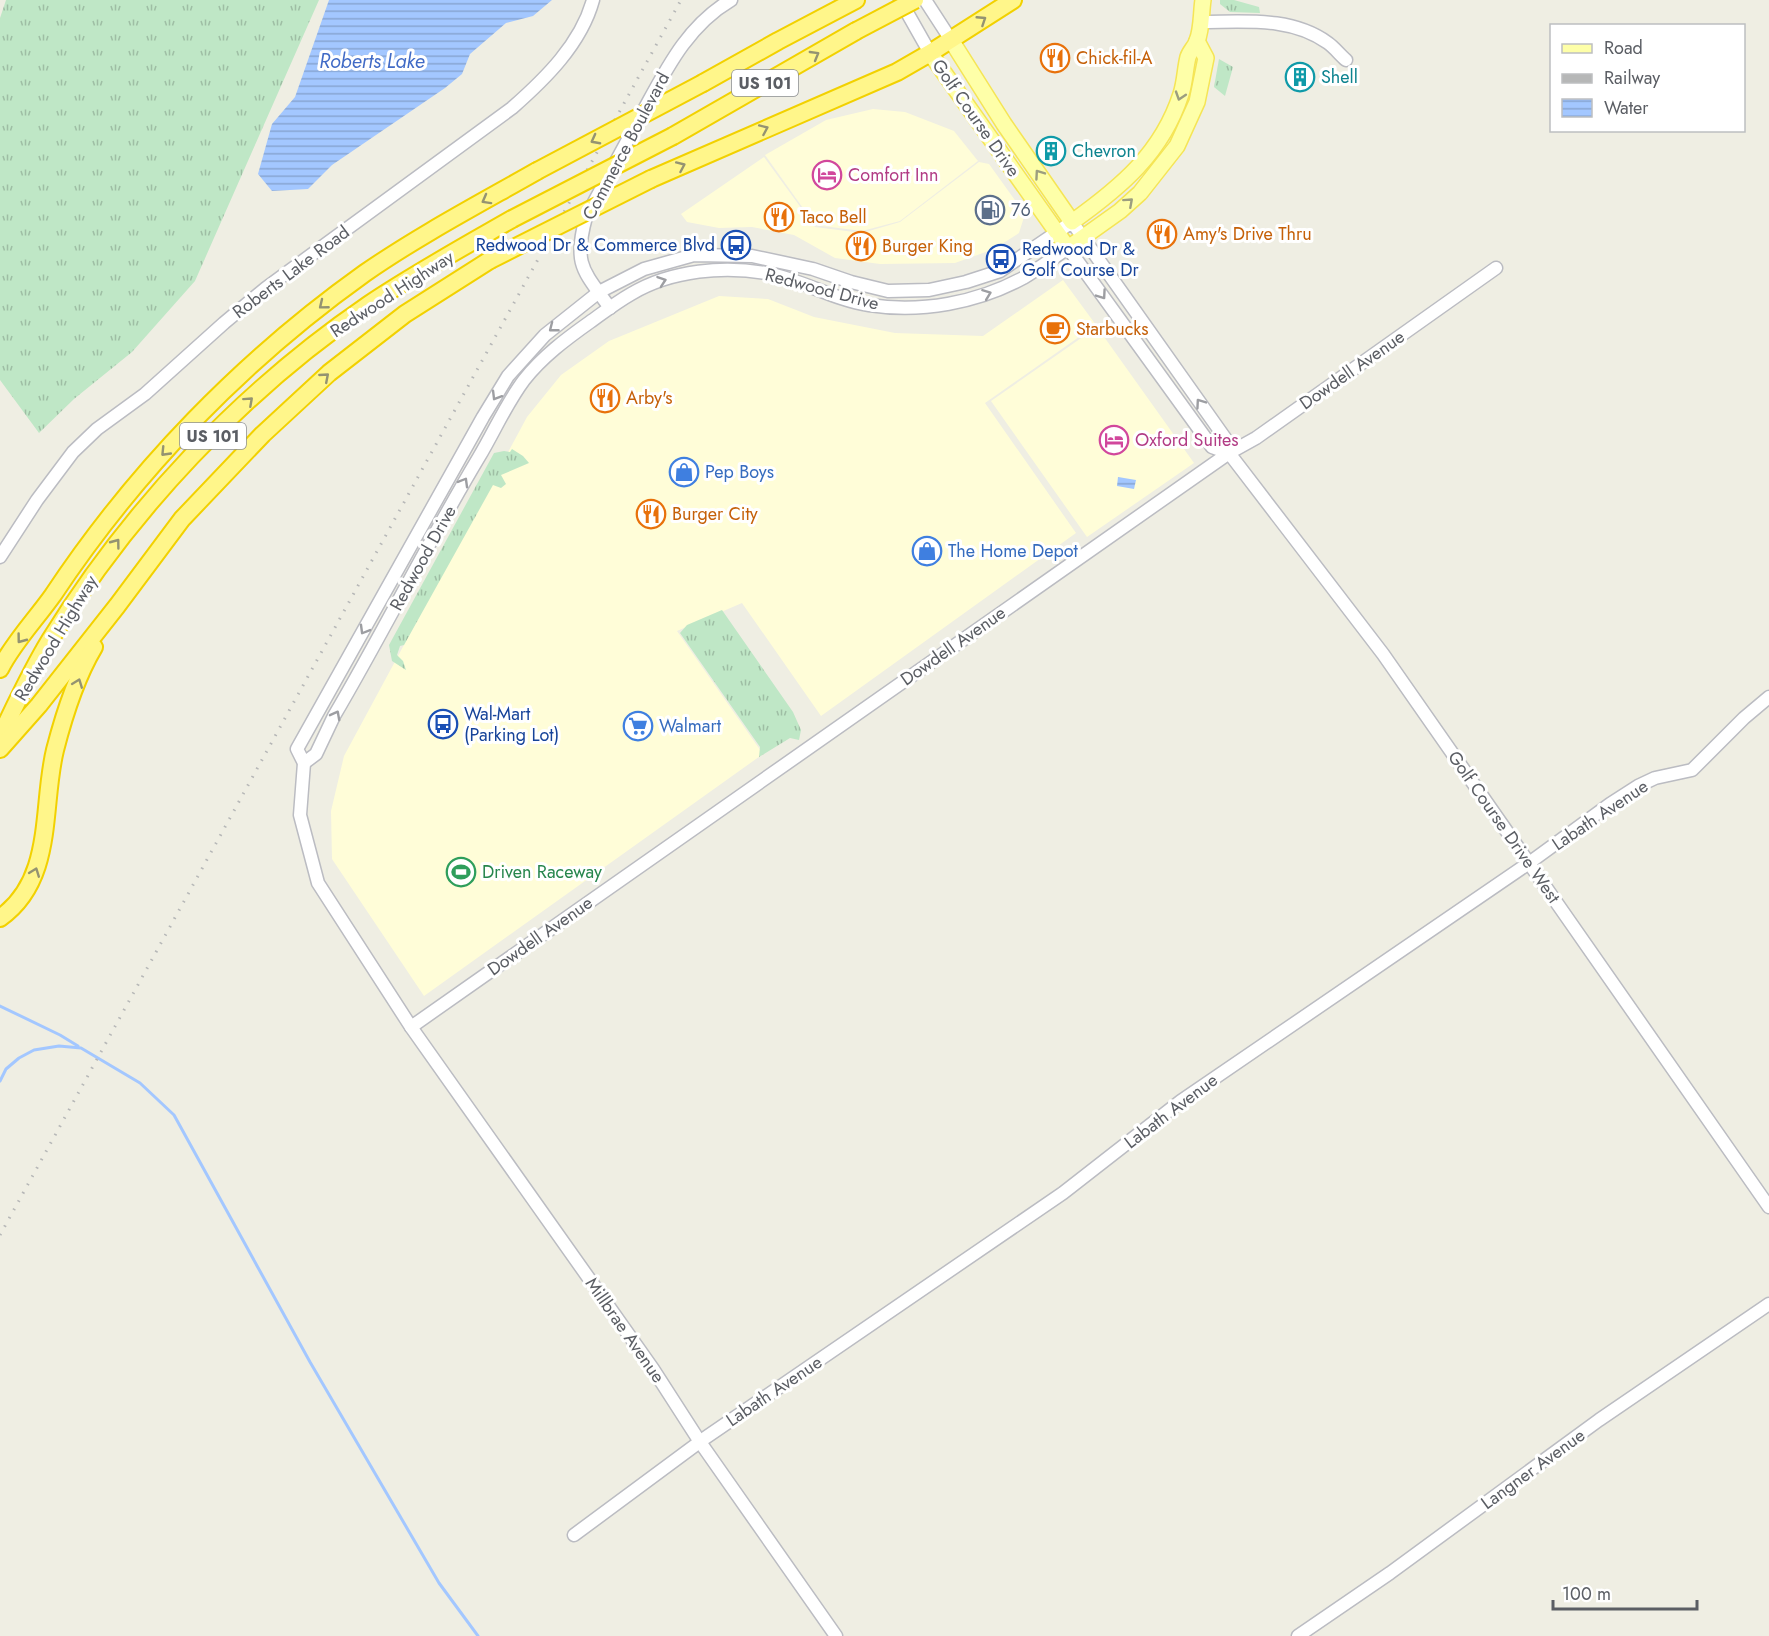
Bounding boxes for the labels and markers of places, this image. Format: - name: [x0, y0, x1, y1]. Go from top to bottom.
- restaurant icon: Chick-fil-A: [1039, 42, 1071, 74]
- place label: Chick-fil-A: [1076, 45, 1153, 71]
- building icon: Shell: [1284, 61, 1316, 93]
- place label: Shell: [1321, 64, 1358, 90]
- building icon: Chevron: [1035, 135, 1067, 167]
- place label: Chevron: [1072, 138, 1136, 164]
- hotel icon: Comfort Inn: [811, 159, 843, 191]
- place label: Comfort Inn: [848, 162, 938, 188]
- fuel station icon: 76: [974, 194, 1006, 226]
- place label: 76: [1011, 197, 1031, 223]
- restaurant icon: Taco Bell: [763, 201, 795, 233]
- place label: Taco Bell: [800, 204, 867, 230]
- restaurant icon: Amy's Drive Thru: [1146, 218, 1178, 250]
- place label: Amy's Drive Thru: [1183, 221, 1312, 247]
- bus stop icon: Redwood Dr & Commerce Blvd: [720, 229, 752, 261]
- restaurant icon: Burger King: [845, 230, 877, 262]
- place label: Redwood Dr & Commerce Blvd: [476, 232, 715, 258]
- place label: Burger King: [882, 233, 973, 259]
- place label: Redwood Dr & Golf Course Dr: [1022, 236, 1139, 283]
- bus stop icon: Redwood Dr & Golf Course Dr: [985, 243, 1017, 275]
- cafe icon: Starbucks: [1039, 313, 1071, 345]
- place label: Starbucks: [1076, 316, 1149, 342]
- restaurant icon: Arby's: [589, 382, 621, 414]
- place label: Arby's: [626, 385, 673, 411]
- hotel icon: Oxford Suites: [1098, 424, 1130, 456]
- place label: Oxford Suites: [1135, 427, 1238, 453]
- shop icon: Pep Boys: [668, 456, 700, 488]
- place label: Pep Boys: [705, 459, 774, 485]
- restaurant icon: Burger City: [635, 498, 667, 530]
- place label: Burger City: [672, 501, 758, 527]
- shop icon: The Home Depot: [911, 535, 943, 567]
- place label: The Home Depot: [948, 538, 1078, 564]
- place label: Wal-Mart (Parking Lot): [464, 701, 559, 748]
- bus stop icon: Wal-Mart (Parking Lot): [427, 708, 459, 740]
- supermarket icon: Walmart: [622, 710, 654, 742]
- place label: Walmart: [659, 713, 722, 739]
- sports icon: Driven Raceway: [445, 856, 477, 888]
- place label: Driven Raceway: [482, 859, 602, 885]

